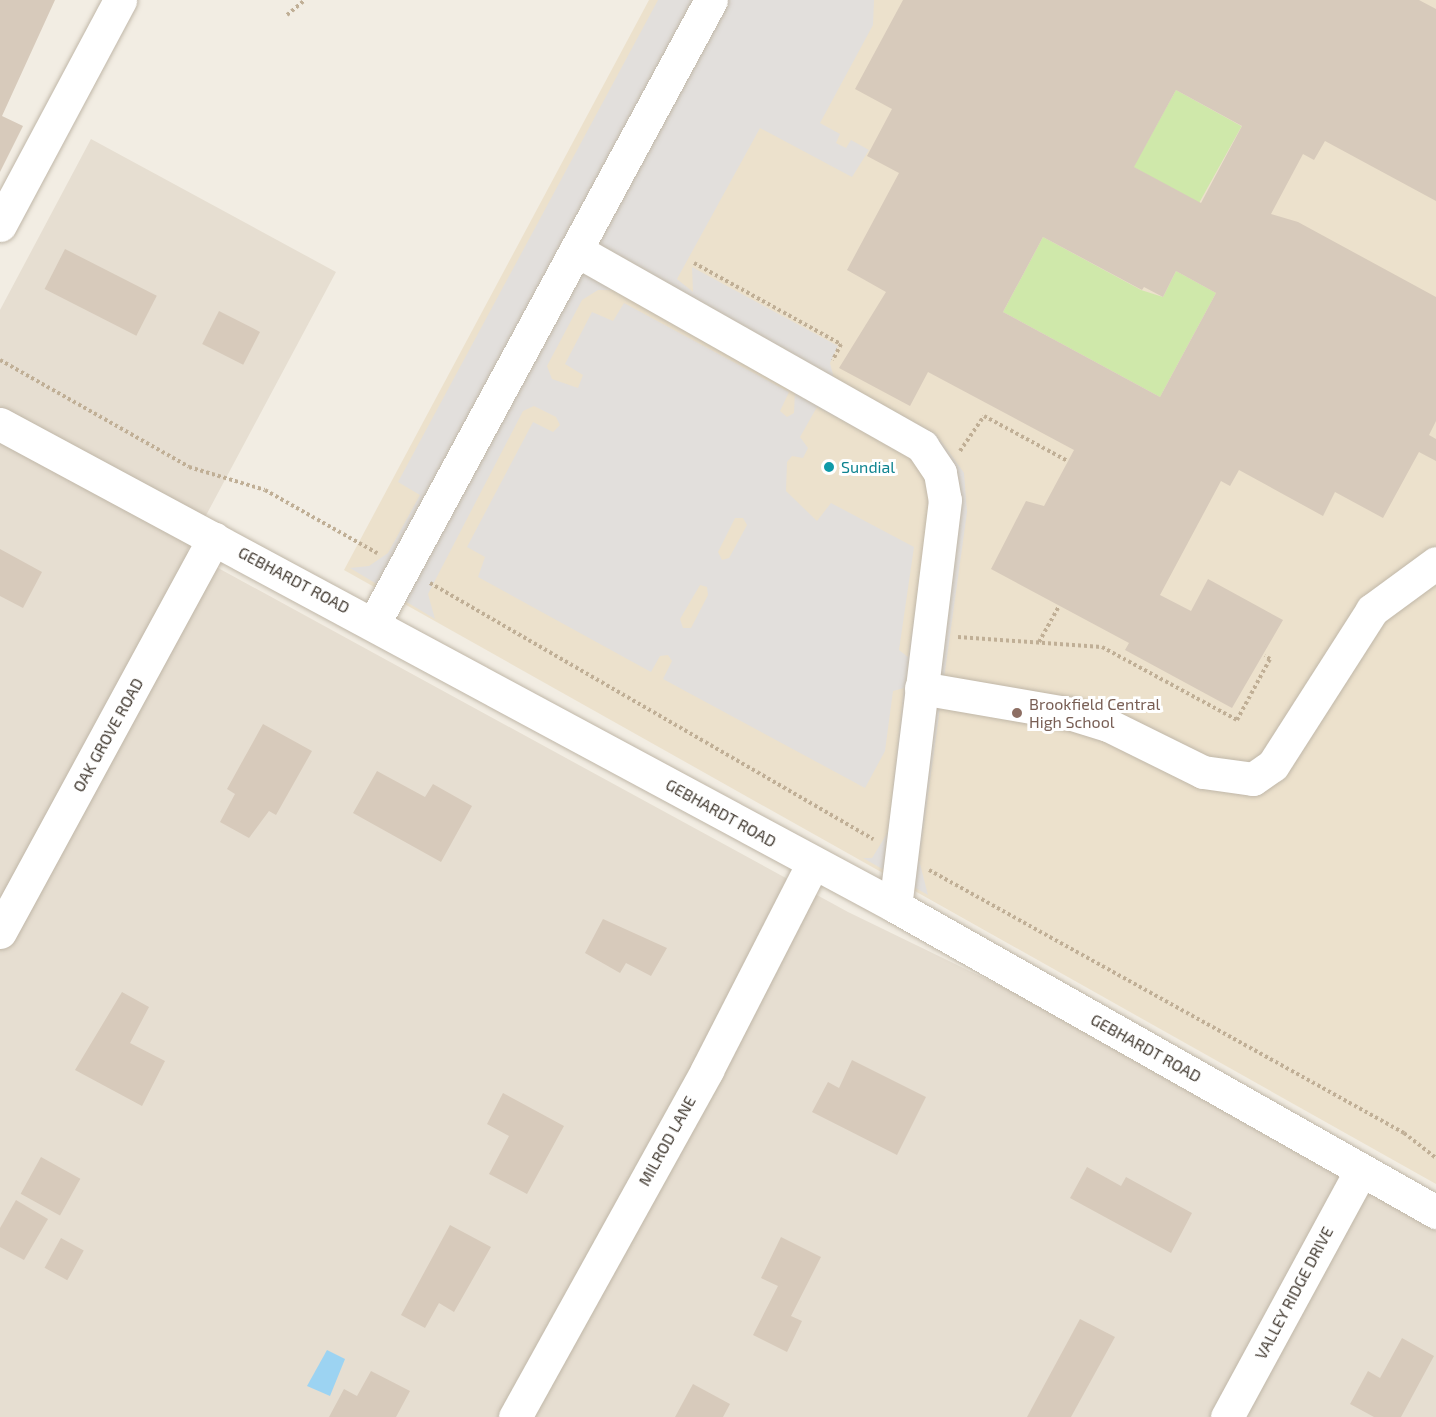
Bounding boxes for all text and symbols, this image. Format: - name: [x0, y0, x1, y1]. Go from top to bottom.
- place label: Sundial: [841, 457, 895, 477]
- marker: Sundial: [822, 460, 836, 474]
- street label: GEBHARDT ROAD: [235, 542, 353, 618]
- street label: OAK GROVE ROAD: [69, 675, 147, 795]
- place label: Brookfield Central High School: [1029, 694, 1160, 732]
- marker: Brookfield Central High School: [1010, 706, 1024, 720]
- street label: GEBHARDT ROAD: [662, 775, 780, 851]
- street label: GEBHARDT ROAD: [1087, 1010, 1205, 1086]
- street label: MILROD LANE: [634, 1093, 700, 1189]
- street label: VALLEY RIDGE DRIVE: [1251, 1223, 1337, 1363]

